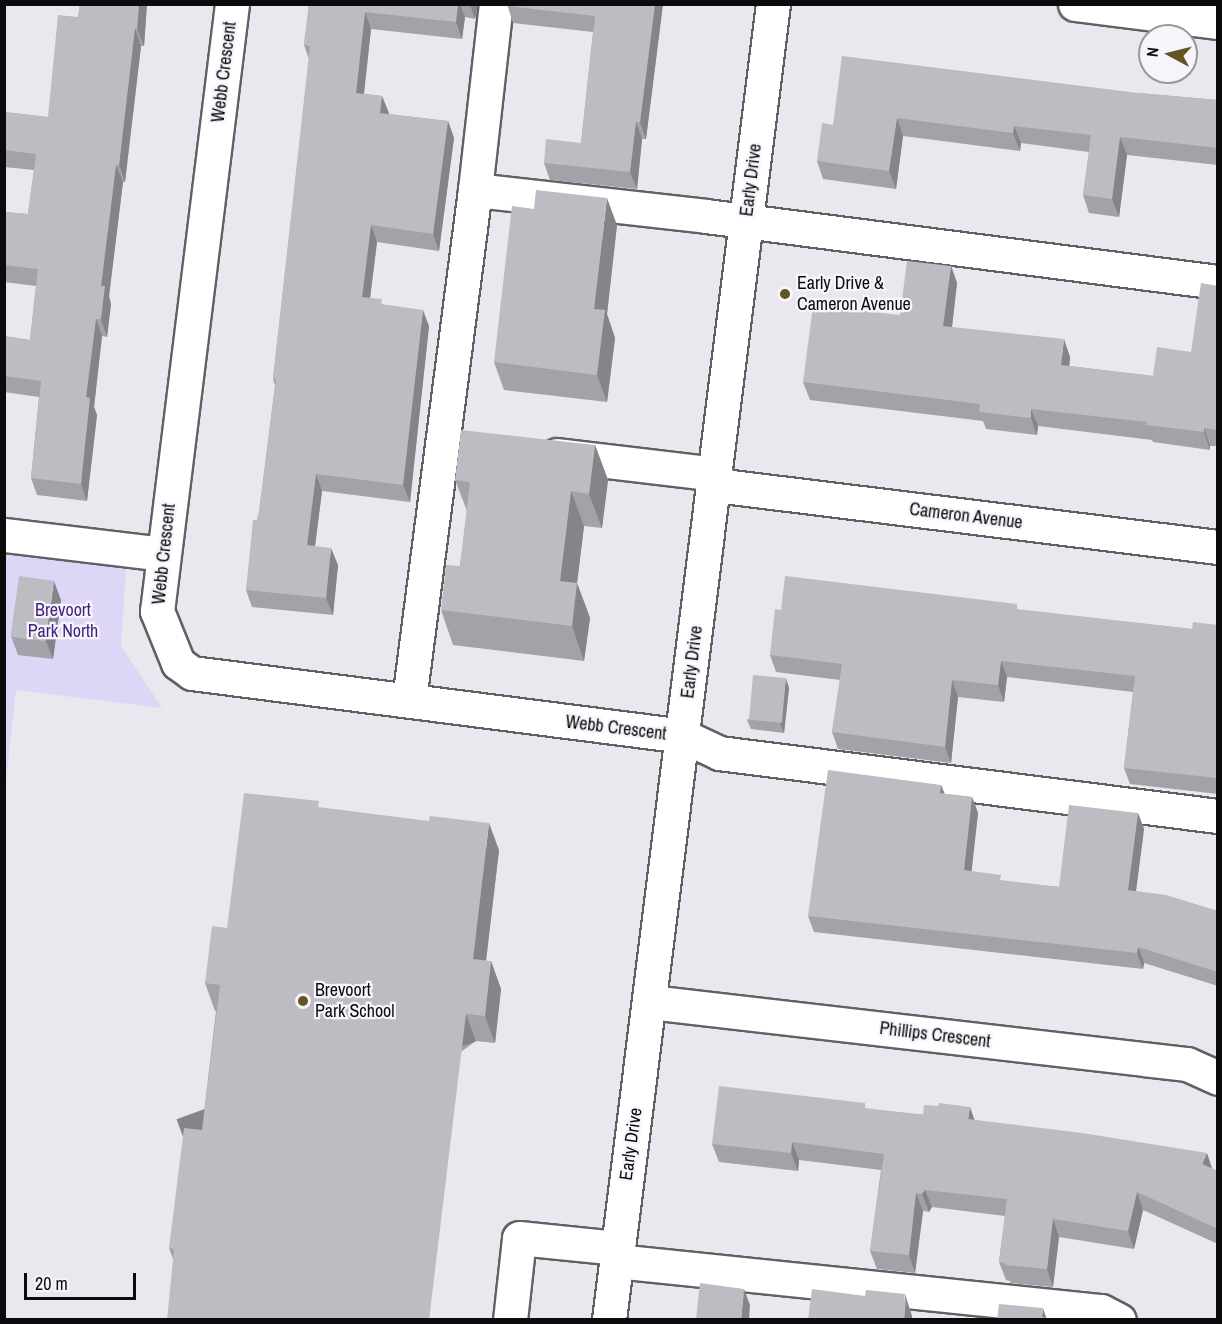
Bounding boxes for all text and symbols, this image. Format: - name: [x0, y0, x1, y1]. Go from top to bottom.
- street label: Webb Crescent: [207, 20, 241, 124]
- north arrow: [1138, 24, 1198, 84]
- text: N: [1141, 46, 1164, 58]
- street label: Early Drive: [736, 142, 766, 218]
- place label: Early Drive & Cameron Avenue: [797, 273, 912, 316]
- marker: Early Drive & Cameron Avenue: [778, 287, 792, 301]
- street label: Cameron Avenue: [908, 498, 1024, 534]
- street label: Webb Crescent: [148, 502, 180, 606]
- park label: Brevoort Park North: [28, 600, 98, 642]
- street label: Early Drive: [677, 624, 707, 700]
- street label: Webb Crescent: [564, 711, 668, 745]
- place label: Brevoort Park School: [315, 980, 395, 1022]
- marker: Brevoort Park School: [296, 994, 310, 1008]
- street label: Phillips Crescent: [878, 1017, 992, 1053]
- street label: Early Drive: [615, 1106, 647, 1182]
- scale bar: [27, 1261, 140, 1299]
- text: 20 m: [35, 1271, 68, 1296]

